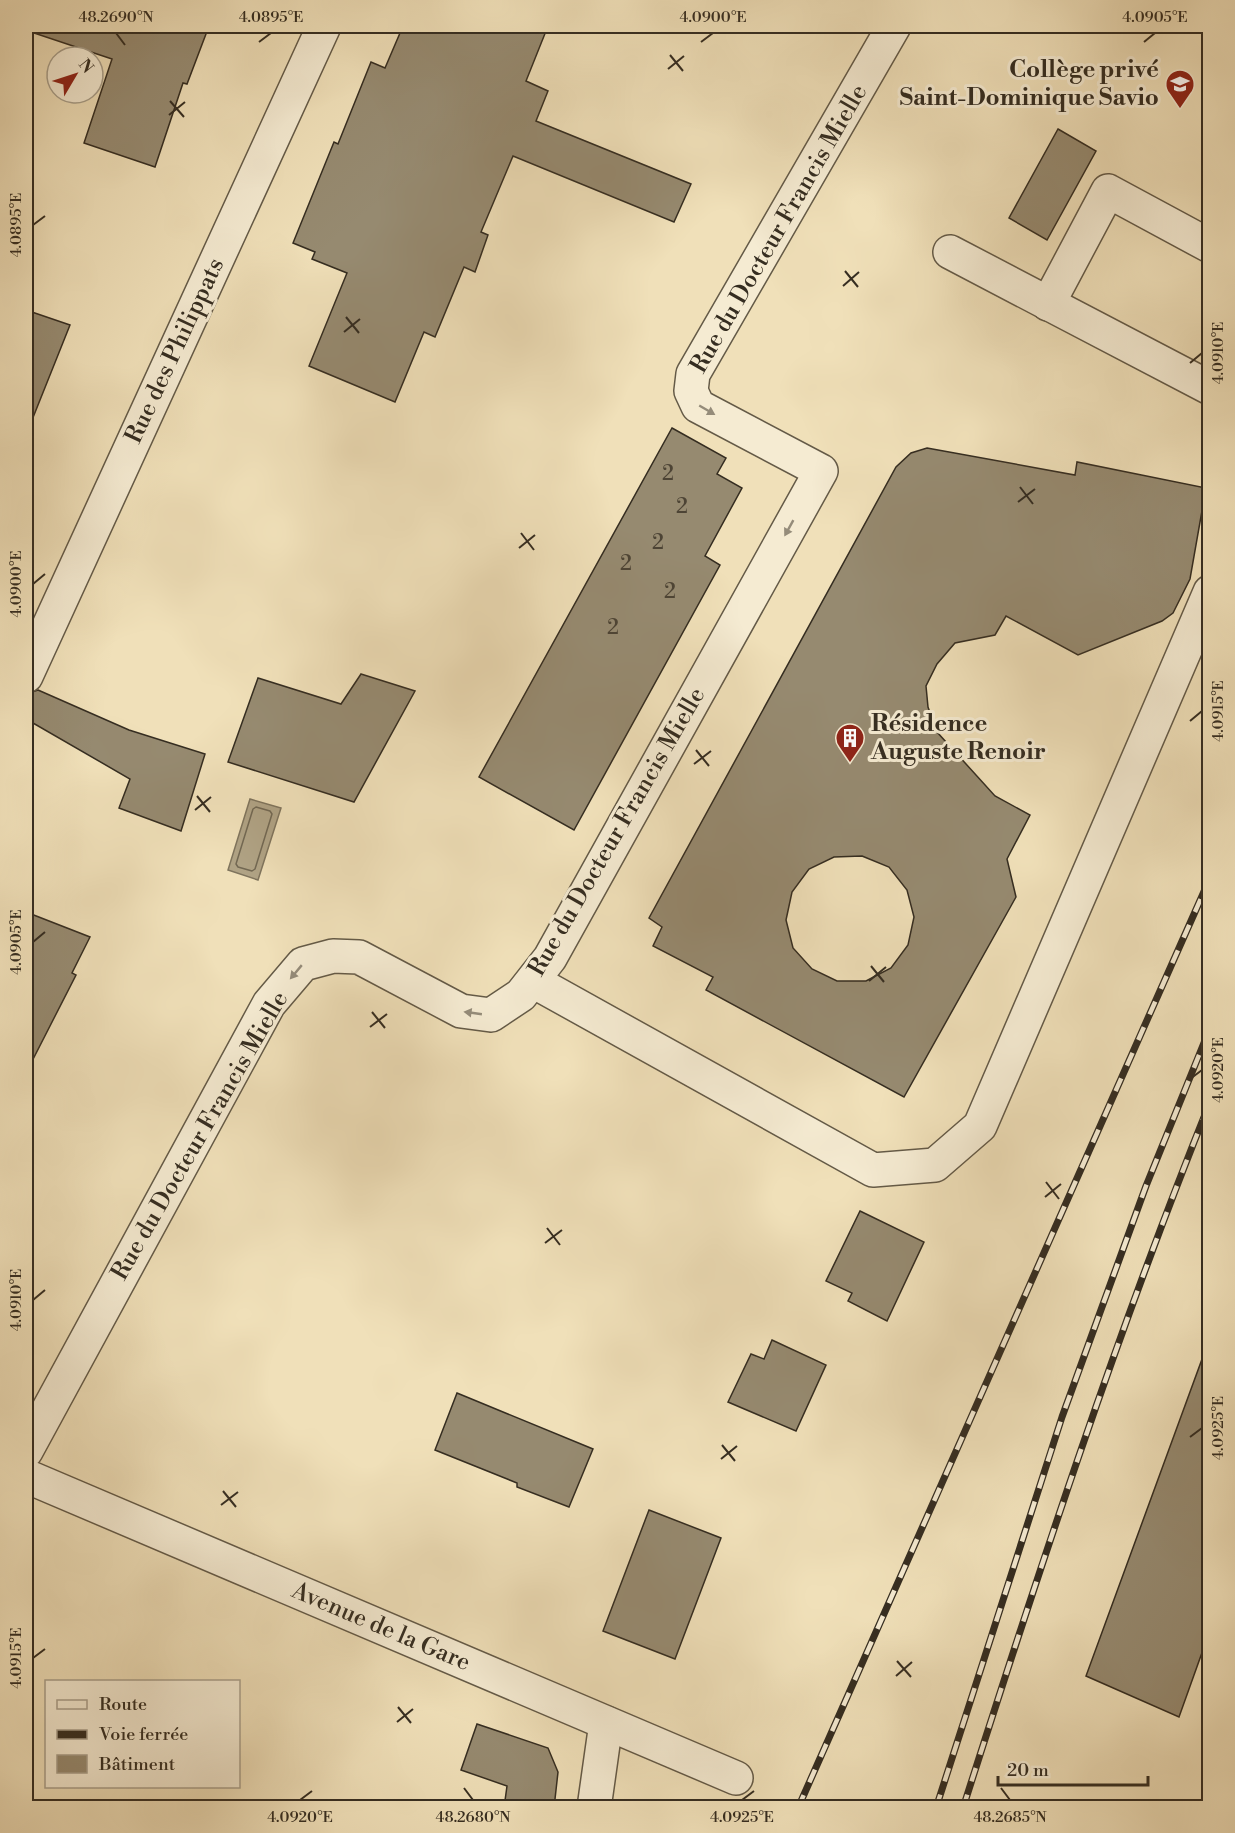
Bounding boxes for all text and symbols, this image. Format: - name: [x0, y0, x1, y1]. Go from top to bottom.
- text: 48.2690°N: [79, 8, 153, 27]
- text: 4.0895°E: [239, 8, 303, 27]
- text: 4.0900°E: [679, 8, 747, 27]
- text: 4.0905°E: [1122, 8, 1188, 27]
- north arrow: [45, 45, 105, 105]
- text: N: [74, 55, 98, 78]
- place label: Collège privé Saint-Dominique Savio: [899, 55, 1159, 113]
- school or university icon: Collège privé Saint-Dominique Savio: [1164, 68, 1196, 110]
- street label: Rue du Docteur Francis Mielle: [684, 79, 874, 379]
- text: 4.0895°E: [7, 193, 26, 257]
- street label: Rue des Philippats: [119, 254, 231, 448]
- text: 4.0910°E: [1209, 322, 1228, 384]
- one-way arrow: [699, 404, 715, 415]
- house number: 2: [662, 461, 674, 487]
- house number: 2: [676, 494, 688, 520]
- one-way arrow: [784, 520, 794, 537]
- house number: 2: [652, 530, 664, 556]
- text: 4.0900°E: [7, 550, 26, 618]
- house number: 2: [620, 551, 632, 577]
- house number: 2: [664, 579, 676, 605]
- house number: 2: [607, 615, 619, 641]
- text: 4.0915°E: [1209, 680, 1228, 742]
- street label: Rue du Docteur Francis Mielle: [522, 682, 712, 982]
- place label: Résidence Auguste Renoir: [870, 709, 1046, 767]
- building icon: Résidence Auguste Renoir: [834, 722, 866, 764]
- text: 4.0905°E: [7, 909, 26, 975]
- one-way arrow: [290, 964, 303, 979]
- street label: Rue du Docteur Francis Mielle: [105, 986, 295, 1286]
- one-way arrow: [463, 1008, 482, 1017]
- text: 4.0920°E: [1209, 1037, 1228, 1103]
- text: 4.0910°E: [7, 1269, 26, 1331]
- text: 4.0925°E: [1209, 1396, 1228, 1460]
- street label: Avenue de la Gare: [286, 1575, 475, 1678]
- text: 4.0915°E: [7, 1627, 26, 1689]
- legend: [45, 1680, 240, 1788]
- text: Route: [99, 1693, 147, 1716]
- text: Voie ferrée: [98, 1723, 188, 1746]
- scale bar: [998, 1749, 1148, 1787]
- text: Bâtiment: [98, 1753, 176, 1776]
- text: 20 m: [1007, 1759, 1049, 1782]
- text: 4.0920°E: [267, 1808, 333, 1827]
- text: 48.2680°N: [436, 1808, 510, 1827]
- text: 4.0925°E: [710, 1808, 774, 1827]
- text: 48.2685°N: [973, 1808, 1047, 1827]

